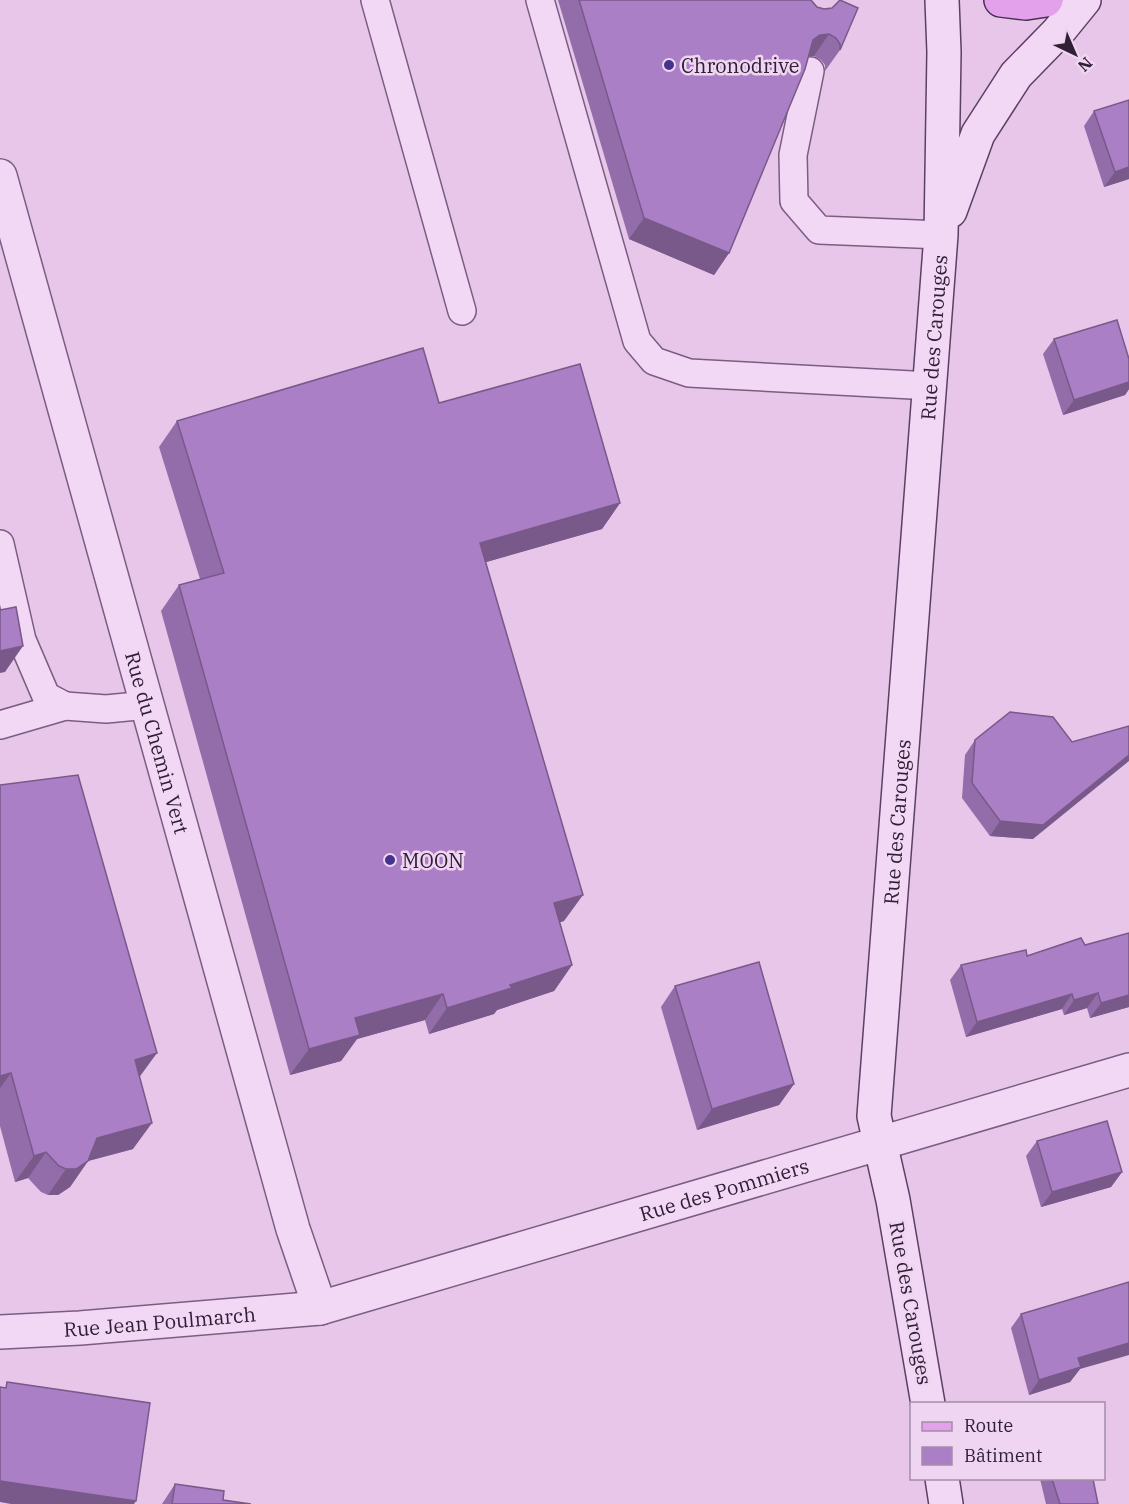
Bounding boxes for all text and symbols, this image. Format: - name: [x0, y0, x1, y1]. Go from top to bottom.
- north arrow: [1045, 24, 1105, 84]
- place label: Chronodrive: [681, 52, 799, 79]
- text: N: [1074, 53, 1097, 76]
- marker: Chronodrive: [662, 58, 676, 72]
- street label: Rue des Carouges: [913, 254, 953, 421]
- street label: Rue du Chemin Vert: [119, 648, 196, 837]
- street label: Rue des Carouges: [877, 738, 916, 906]
- place label: MOON: [402, 847, 464, 874]
- marker: MOON: [383, 853, 397, 867]
- street label: Rue des Pommiers: [636, 1151, 812, 1227]
- street label: Rue des Carouges: [883, 1219, 939, 1387]
- street label: Rue Jean Poulmarch: [63, 1300, 257, 1342]
- legend: [910, 1402, 1105, 1480]
- text: Route: [964, 1414, 1013, 1437]
- text: Bâtiment: [964, 1444, 1042, 1467]

